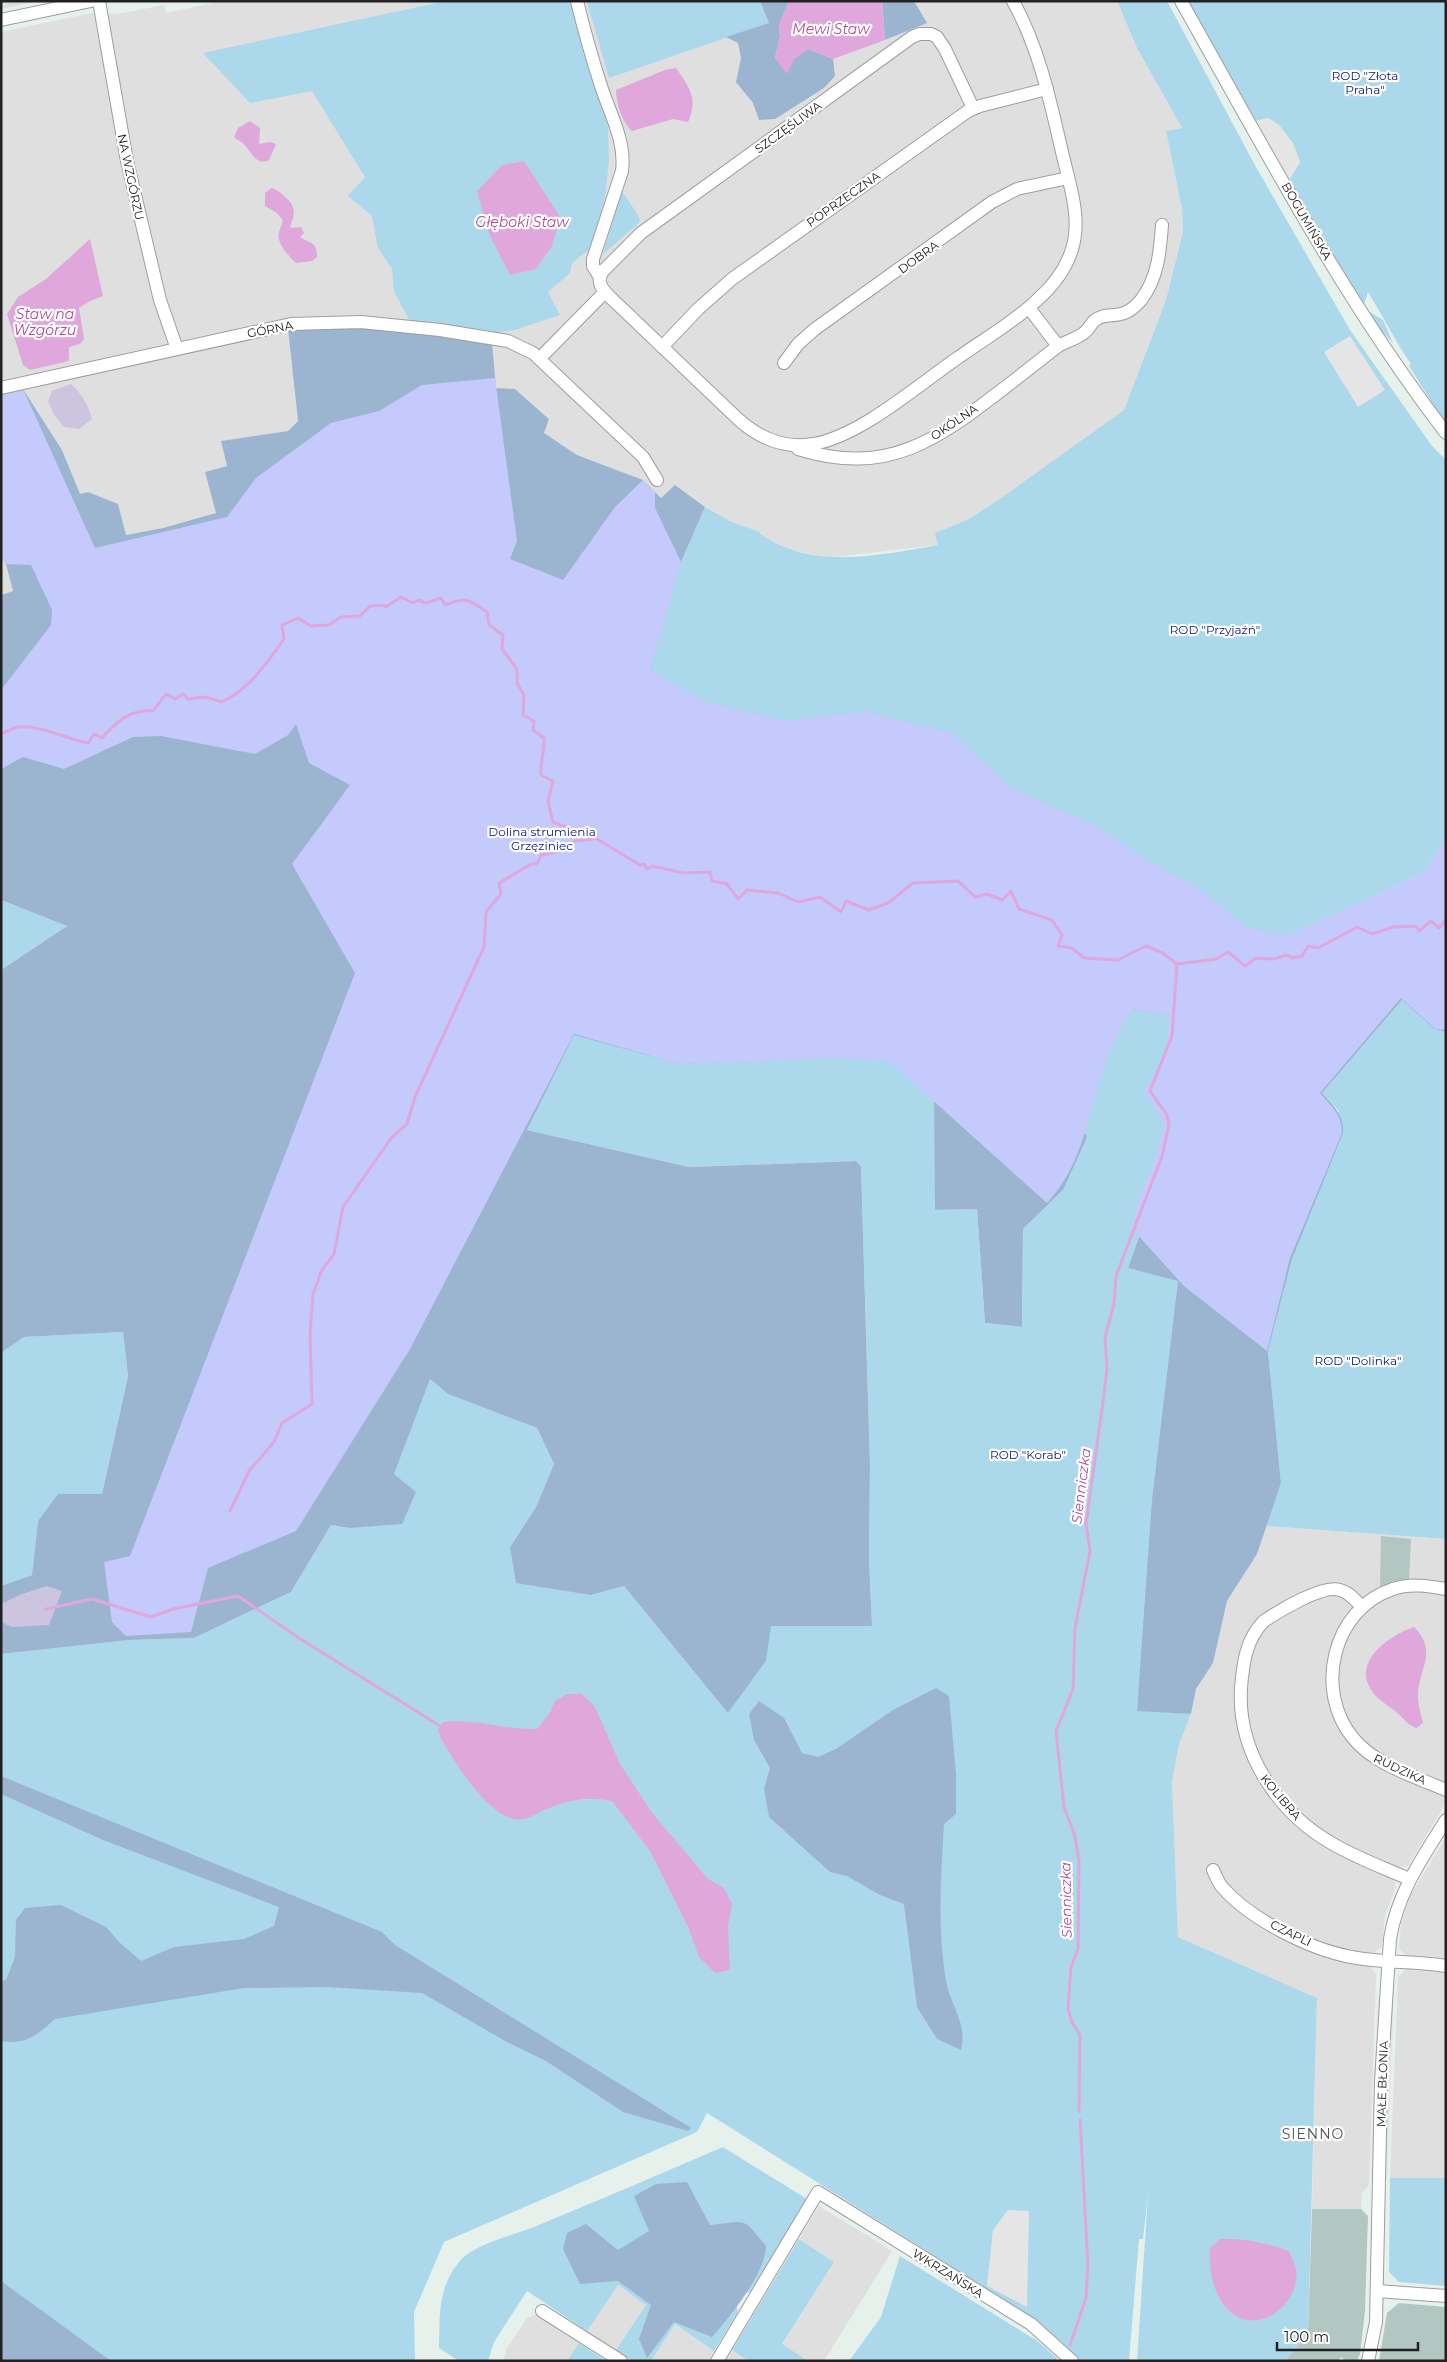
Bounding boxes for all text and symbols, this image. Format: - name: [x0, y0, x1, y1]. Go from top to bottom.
- water label: Mewi Staw: [792, 20, 870, 38]
- park label: ROD "Złota Praha": [1332, 68, 1398, 97]
- street label: SZCZĘŚLIWA: [752, 98, 825, 156]
- street label: NA WZGÓRZU: [115, 133, 147, 221]
- street label: POPRZECZNA: [803, 168, 883, 230]
- street label: BOGUMIŃSKA: [1279, 180, 1335, 263]
- water label: Głęboki Staw: [475, 213, 569, 231]
- street label: DOBRA: [895, 237, 941, 277]
- water label: Staw na Wzgórzu: [14, 305, 76, 339]
- street label: GÓRNA: [246, 317, 295, 341]
- street label: OKÓLNA: [928, 401, 981, 443]
- park label: ROD "Przyjaźń": [1170, 622, 1260, 637]
- park label: Dolina strumienia Grzęziniec: [488, 824, 596, 853]
- park label: ROD "Dolinka": [1315, 1353, 1401, 1368]
- park label: ROD "Korab": [990, 1447, 1066, 1462]
- water label: Sienniczka: [1067, 1447, 1095, 1525]
- street label: RUDZIKA: [1371, 1750, 1429, 1788]
- street label: KOLIBRA: [1258, 1771, 1305, 1823]
- water label: Sienniczka: [1056, 1862, 1076, 1938]
- street label: CZAPLI: [1268, 1917, 1314, 1949]
- street label: MAŁE BŁONIA: [1373, 2040, 1391, 2127]
- district label: SIENNO: [1282, 2125, 1344, 2143]
- street label: WKRZAŃSKA: [910, 2245, 987, 2301]
- scale bar: [1277, 2320, 1418, 2352]
- text: 100 m: [1284, 2327, 1329, 2346]

